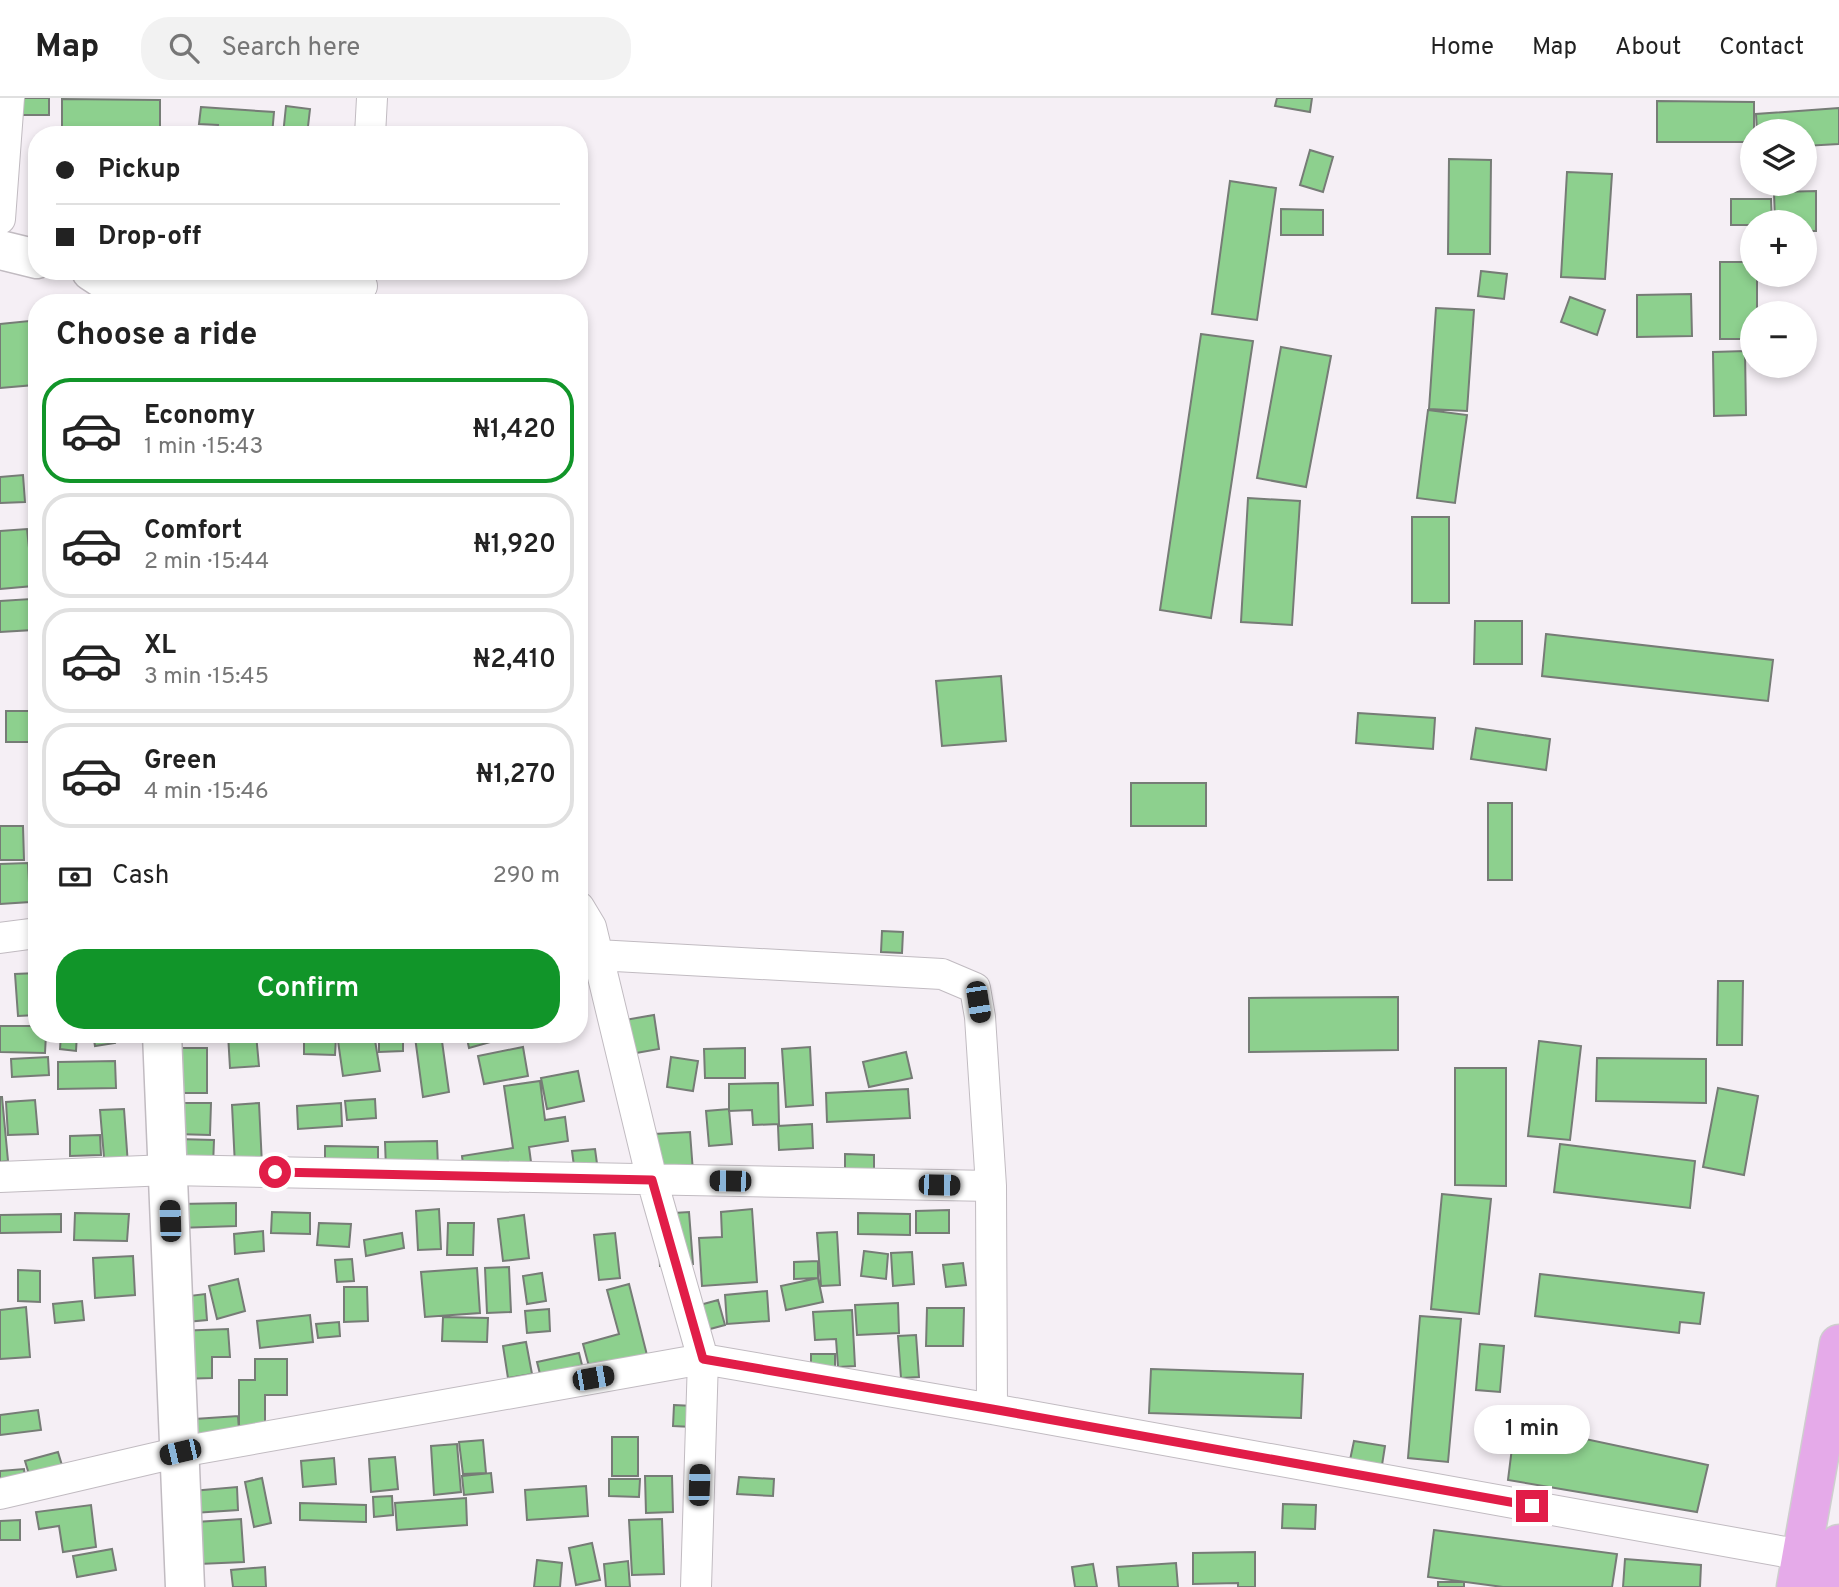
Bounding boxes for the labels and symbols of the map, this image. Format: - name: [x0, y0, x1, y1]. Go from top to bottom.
- car: [965, 980, 992, 1024]
- route start: [259, 1156, 291, 1188]
- car: [709, 1170, 752, 1192]
- car: [918, 1174, 961, 1196]
- car: [159, 1200, 182, 1242]
- car: [571, 1364, 616, 1392]
- callout: 1 min: [1474, 1404, 1590, 1454]
- car: [158, 1437, 203, 1467]
- car: [688, 1464, 711, 1506]
- route end: [1516, 1490, 1548, 1522]

